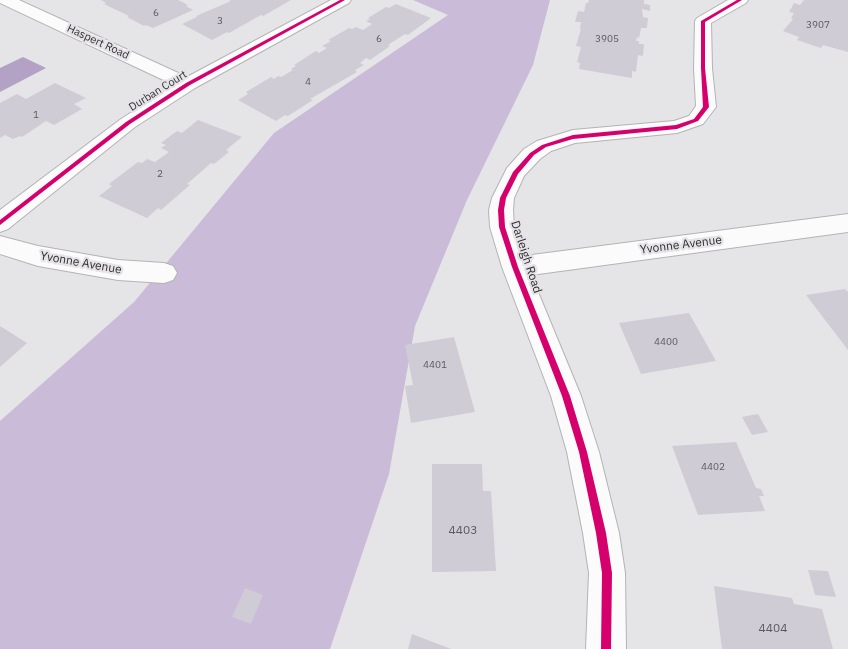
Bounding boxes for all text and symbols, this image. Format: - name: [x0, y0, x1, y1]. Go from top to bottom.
- house number: 6: [153, 7, 159, 19]
- house number: 3: [217, 15, 223, 27]
- house number: 3907: [806, 19, 830, 31]
- street label: Haspert Road: [65, 22, 131, 62]
- house number: 6: [376, 33, 382, 45]
- house number: 3905: [595, 33, 619, 45]
- street label: Durban Court: [127, 68, 189, 114]
- house number: 4: [305, 76, 311, 88]
- house number: 1: [33, 109, 39, 121]
- house number: 2: [157, 168, 163, 180]
- street label: Darleigh Road: [508, 219, 544, 295]
- street label: Yvonne Avenue: [639, 233, 723, 257]
- street label: Yvonne Avenue: [39, 249, 123, 277]
- house number: 4400: [654, 336, 678, 348]
- house number: 4401: [423, 359, 447, 371]
- house number: 4402: [701, 461, 725, 473]
- house number: 4403: [449, 524, 477, 538]
- house number: 4404: [759, 622, 787, 636]

